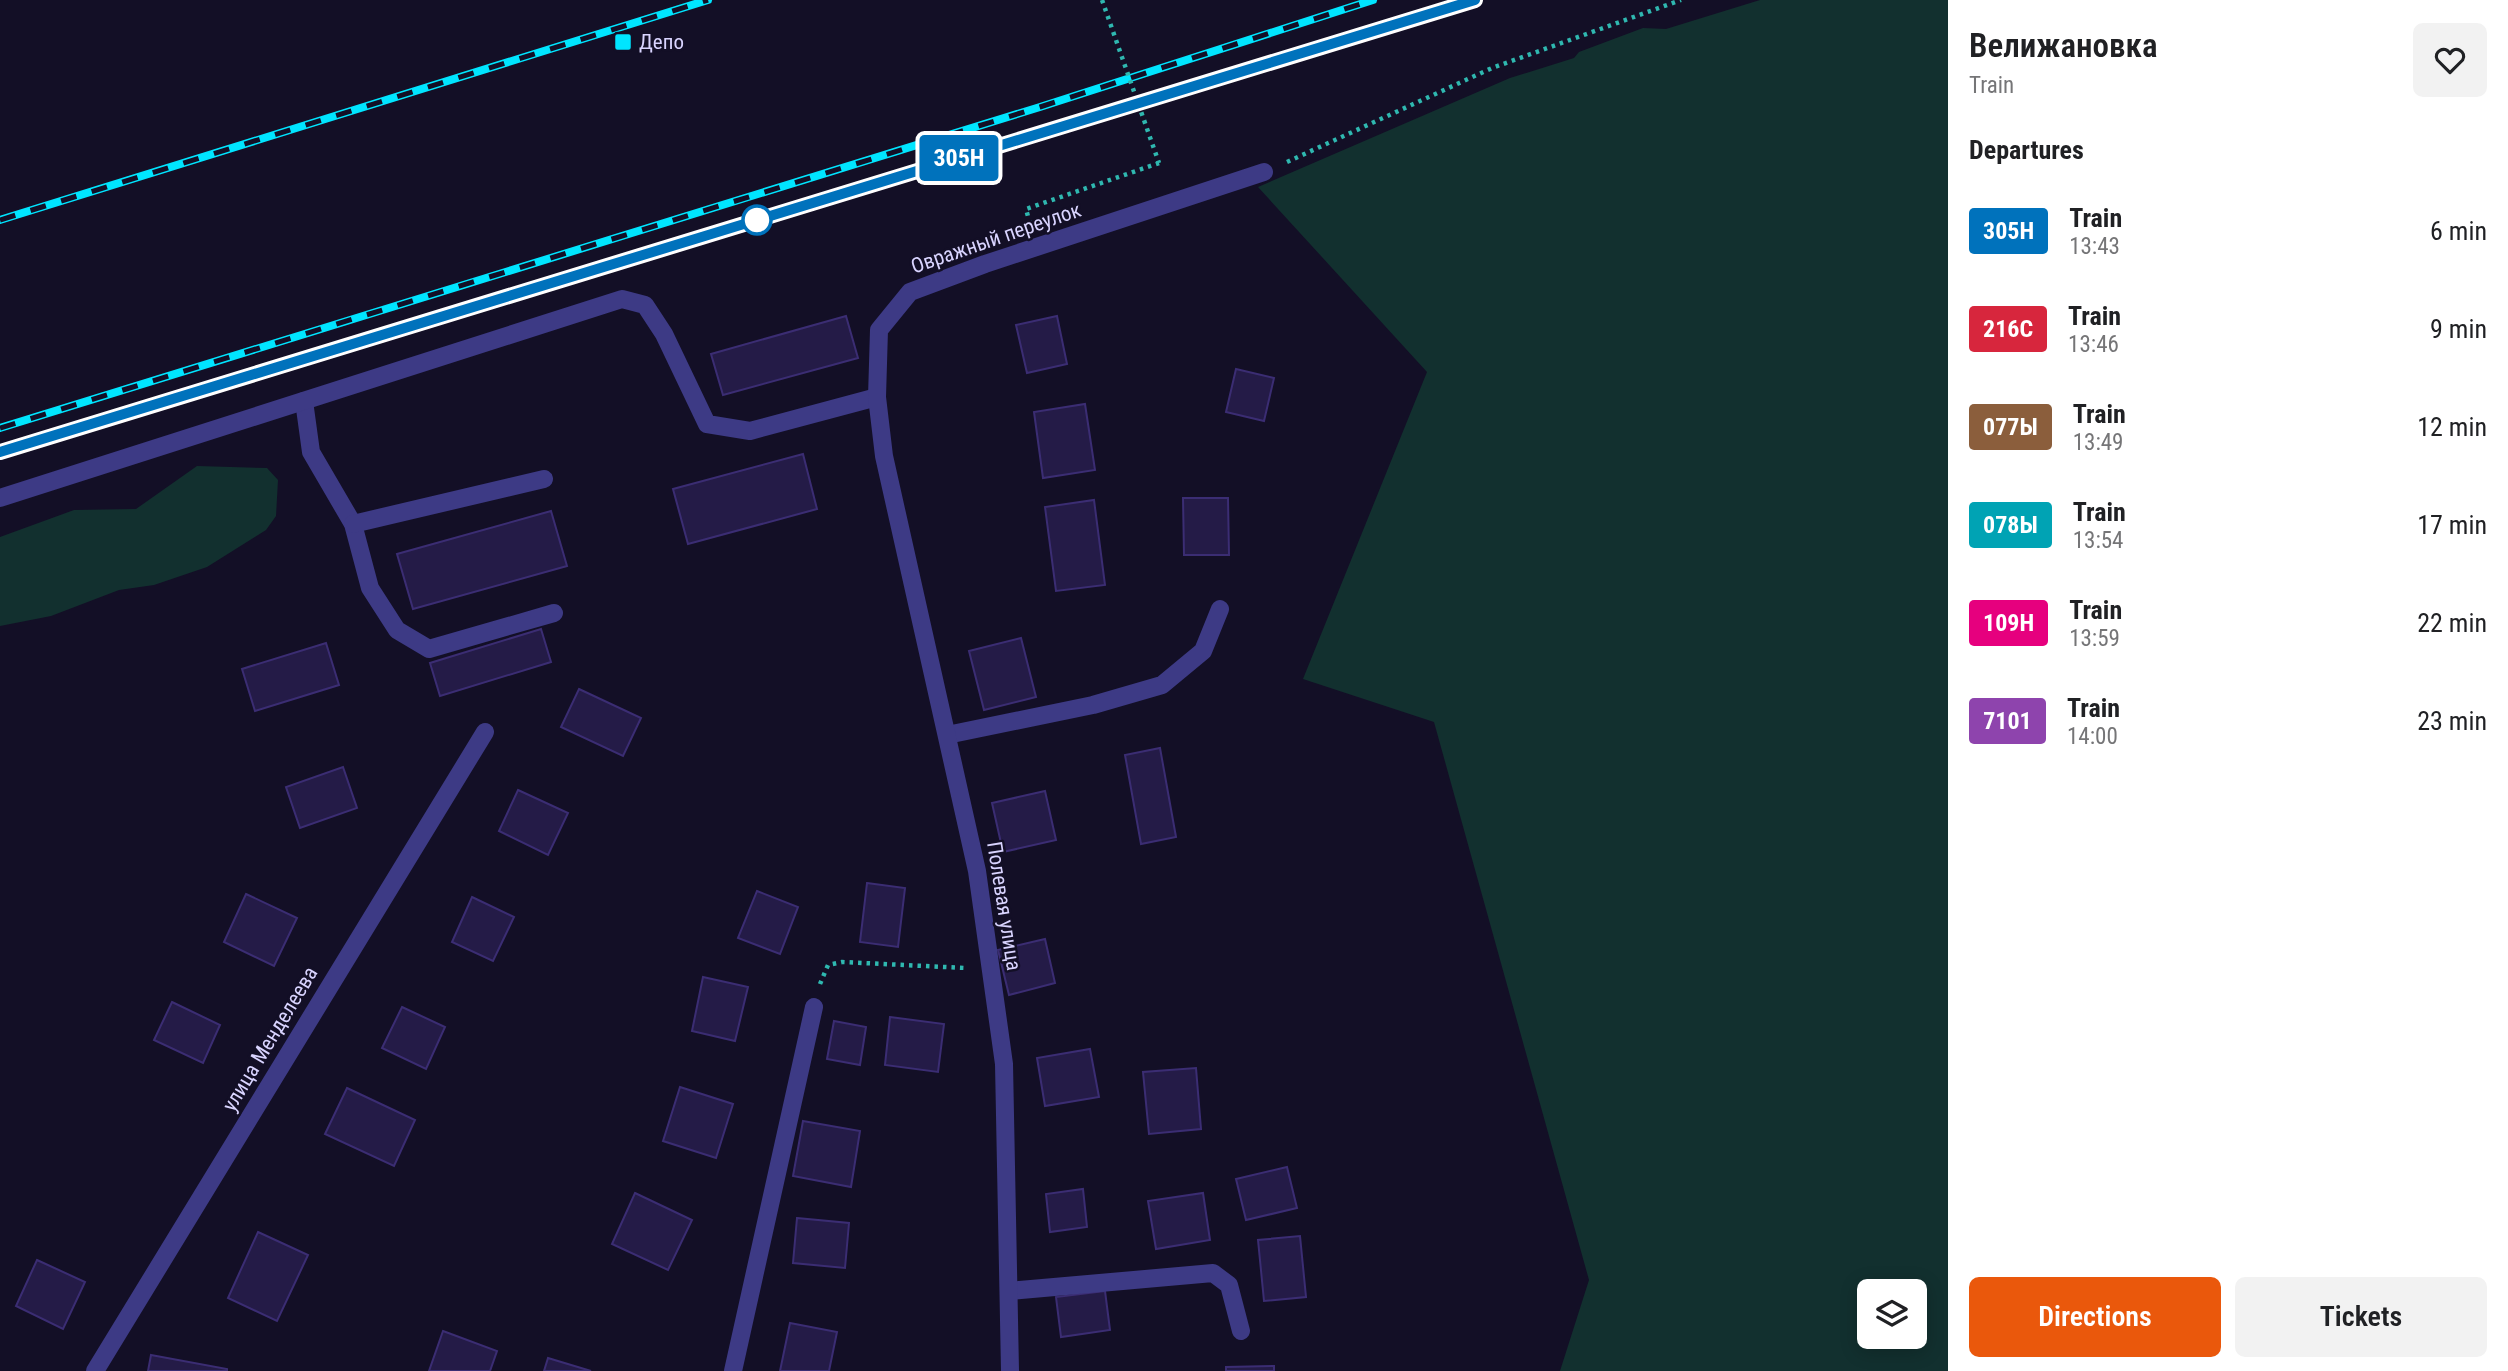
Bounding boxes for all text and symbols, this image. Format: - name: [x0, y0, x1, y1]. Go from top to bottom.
- button: heart: [2413, 23, 2487, 97]
- text: Велижановка: [1969, 26, 2158, 65]
- place label: Депо: [639, 30, 684, 54]
- marker: Депо: [613, 32, 633, 52]
- text: Train: [1969, 72, 2014, 99]
- line badge: 305Н: [910, 135, 1008, 181]
- text: Departures: [1969, 135, 2084, 165]
- text: 305Н: [933, 144, 985, 172]
- street label: Овражный переулок: [908, 198, 1084, 278]
- text: Train: [2069, 203, 2122, 233]
- unlabelled marker: [742, 205, 772, 235]
- text: 6 min: [2430, 216, 2487, 246]
- text: 305Н: [1983, 217, 2034, 245]
- text: 13:43: [2069, 233, 2120, 260]
- text: Train: [2068, 301, 2121, 331]
- text: 9 min: [2430, 314, 2487, 344]
- text: 216С: [1983, 315, 2033, 343]
- text: 13:46: [2068, 331, 2119, 358]
- text: Train: [2073, 399, 2126, 429]
- text: 12 min: [2417, 412, 2487, 442]
- text: 077Ы: [1983, 413, 2038, 441]
- text: 13:49: [2073, 429, 2123, 456]
- text: Train: [2073, 497, 2126, 527]
- text: 17 min: [2417, 510, 2487, 540]
- text: 078Ы: [1983, 511, 2038, 539]
- text: 13:54: [2073, 527, 2123, 554]
- text: Train: [2069, 595, 2122, 625]
- text: 22 min: [2417, 608, 2487, 638]
- text: 109Н: [1983, 609, 2034, 637]
- text: 13:59: [2069, 625, 2120, 652]
- text: Train: [2067, 693, 2120, 723]
- text: 23 min: [2417, 706, 2487, 736]
- text: 7101: [1983, 707, 2032, 735]
- text: 14:00: [2067, 723, 2118, 750]
- street label: Полевая улица: [982, 840, 1026, 972]
- street label: улица Менделеева: [217, 962, 323, 1116]
- button: Directions: [1969, 1277, 2221, 1357]
- button: Tickets: [2235, 1277, 2487, 1357]
- map controls: [1857, 1279, 1927, 1349]
- button: layers: [1857, 1279, 1927, 1349]

